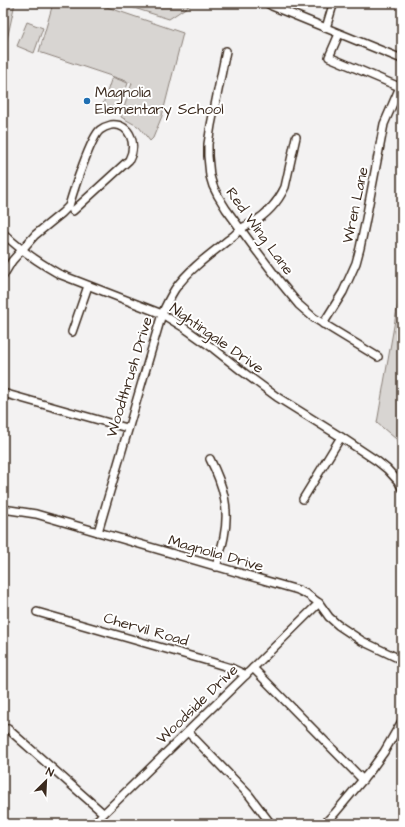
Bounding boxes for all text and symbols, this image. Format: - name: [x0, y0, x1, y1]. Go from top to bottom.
- place label: Magnolia Elementary School: [95, 82, 224, 121]
- marker: Magnolia Elementary School: [82, 96, 92, 106]
- street label: Wren Lane: [337, 165, 374, 245]
- street label: Red Wing Lane: [220, 183, 299, 280]
- street label: Nightingale Drive: [165, 298, 268, 380]
- street label: Woodthrush Drive: [101, 314, 158, 440]
- street label: Magnolia Drive: [166, 530, 266, 578]
- street label: Chervil Road: [101, 607, 191, 652]
- street label: Woodside Drive: [152, 660, 243, 749]
- north arrow: [26, 761, 66, 801]
- text: N: [44, 764, 56, 781]

